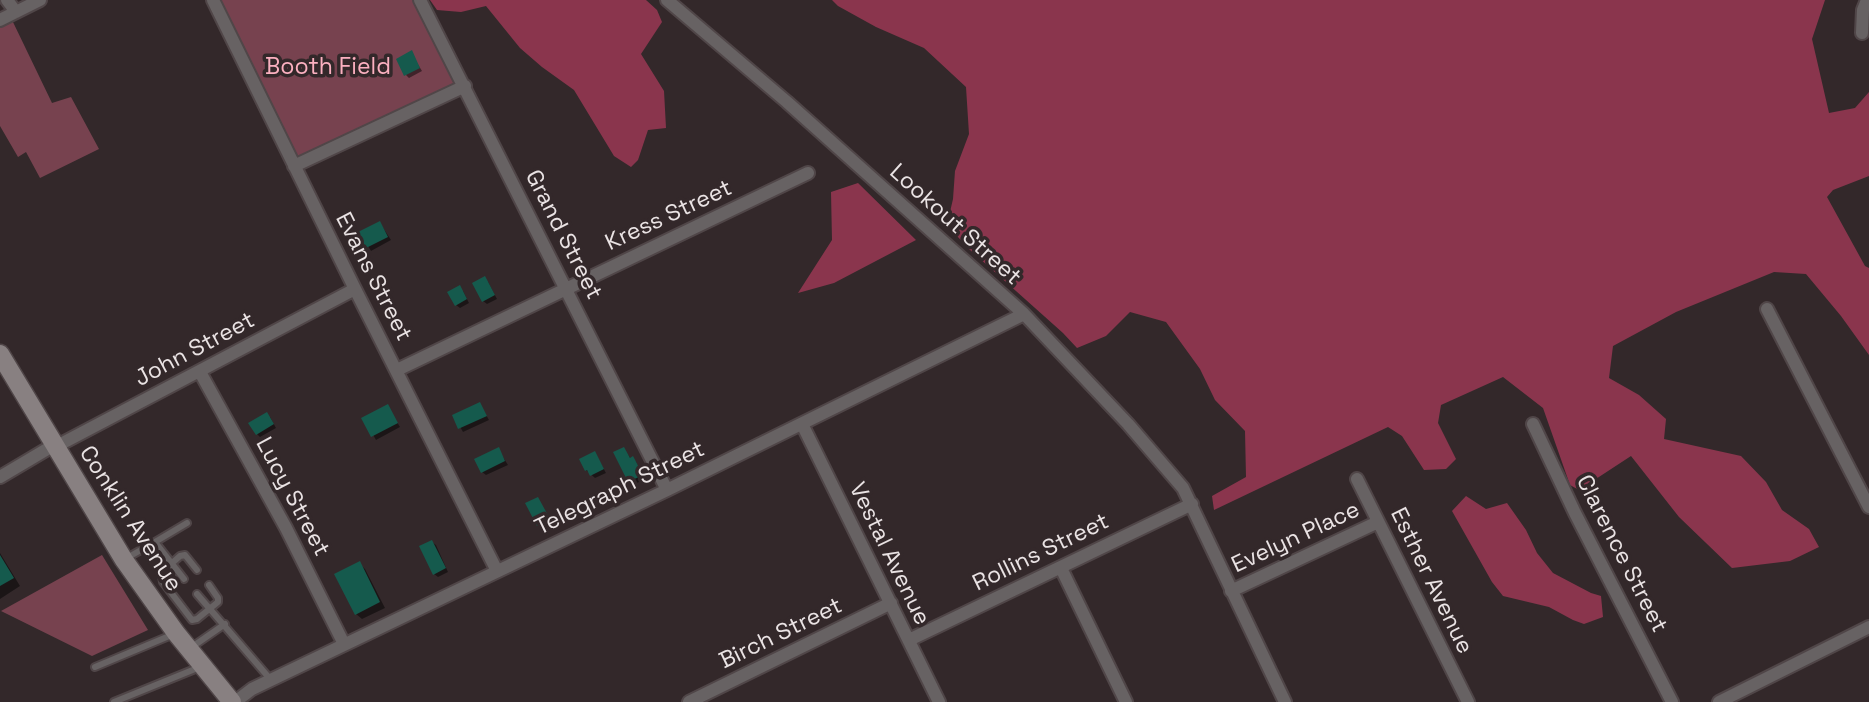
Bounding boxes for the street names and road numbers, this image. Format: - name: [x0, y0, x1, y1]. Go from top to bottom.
- street label: Lookout Street: [883, 159, 1027, 291]
- street label: Grand Street: [519, 166, 607, 304]
- street label: Kress Street: [601, 175, 737, 257]
- street label: Evans Street: [329, 208, 417, 346]
- street label: John Street: [130, 307, 260, 393]
- street label: Lucy Street: [249, 433, 335, 561]
- street label: Telegraph Street: [531, 436, 709, 542]
- street label: Conklin Avenue: [73, 441, 187, 597]
- street label: Clarence Street: [1569, 471, 1673, 637]
- street label: Vestal Avenue: [843, 478, 935, 630]
- street label: Evelyn Place: [1228, 496, 1364, 580]
- street label: Esther Avenue: [1384, 504, 1478, 658]
- street label: Rollins Street: [968, 508, 1114, 598]
- street label: Birch Street: [715, 592, 847, 676]

